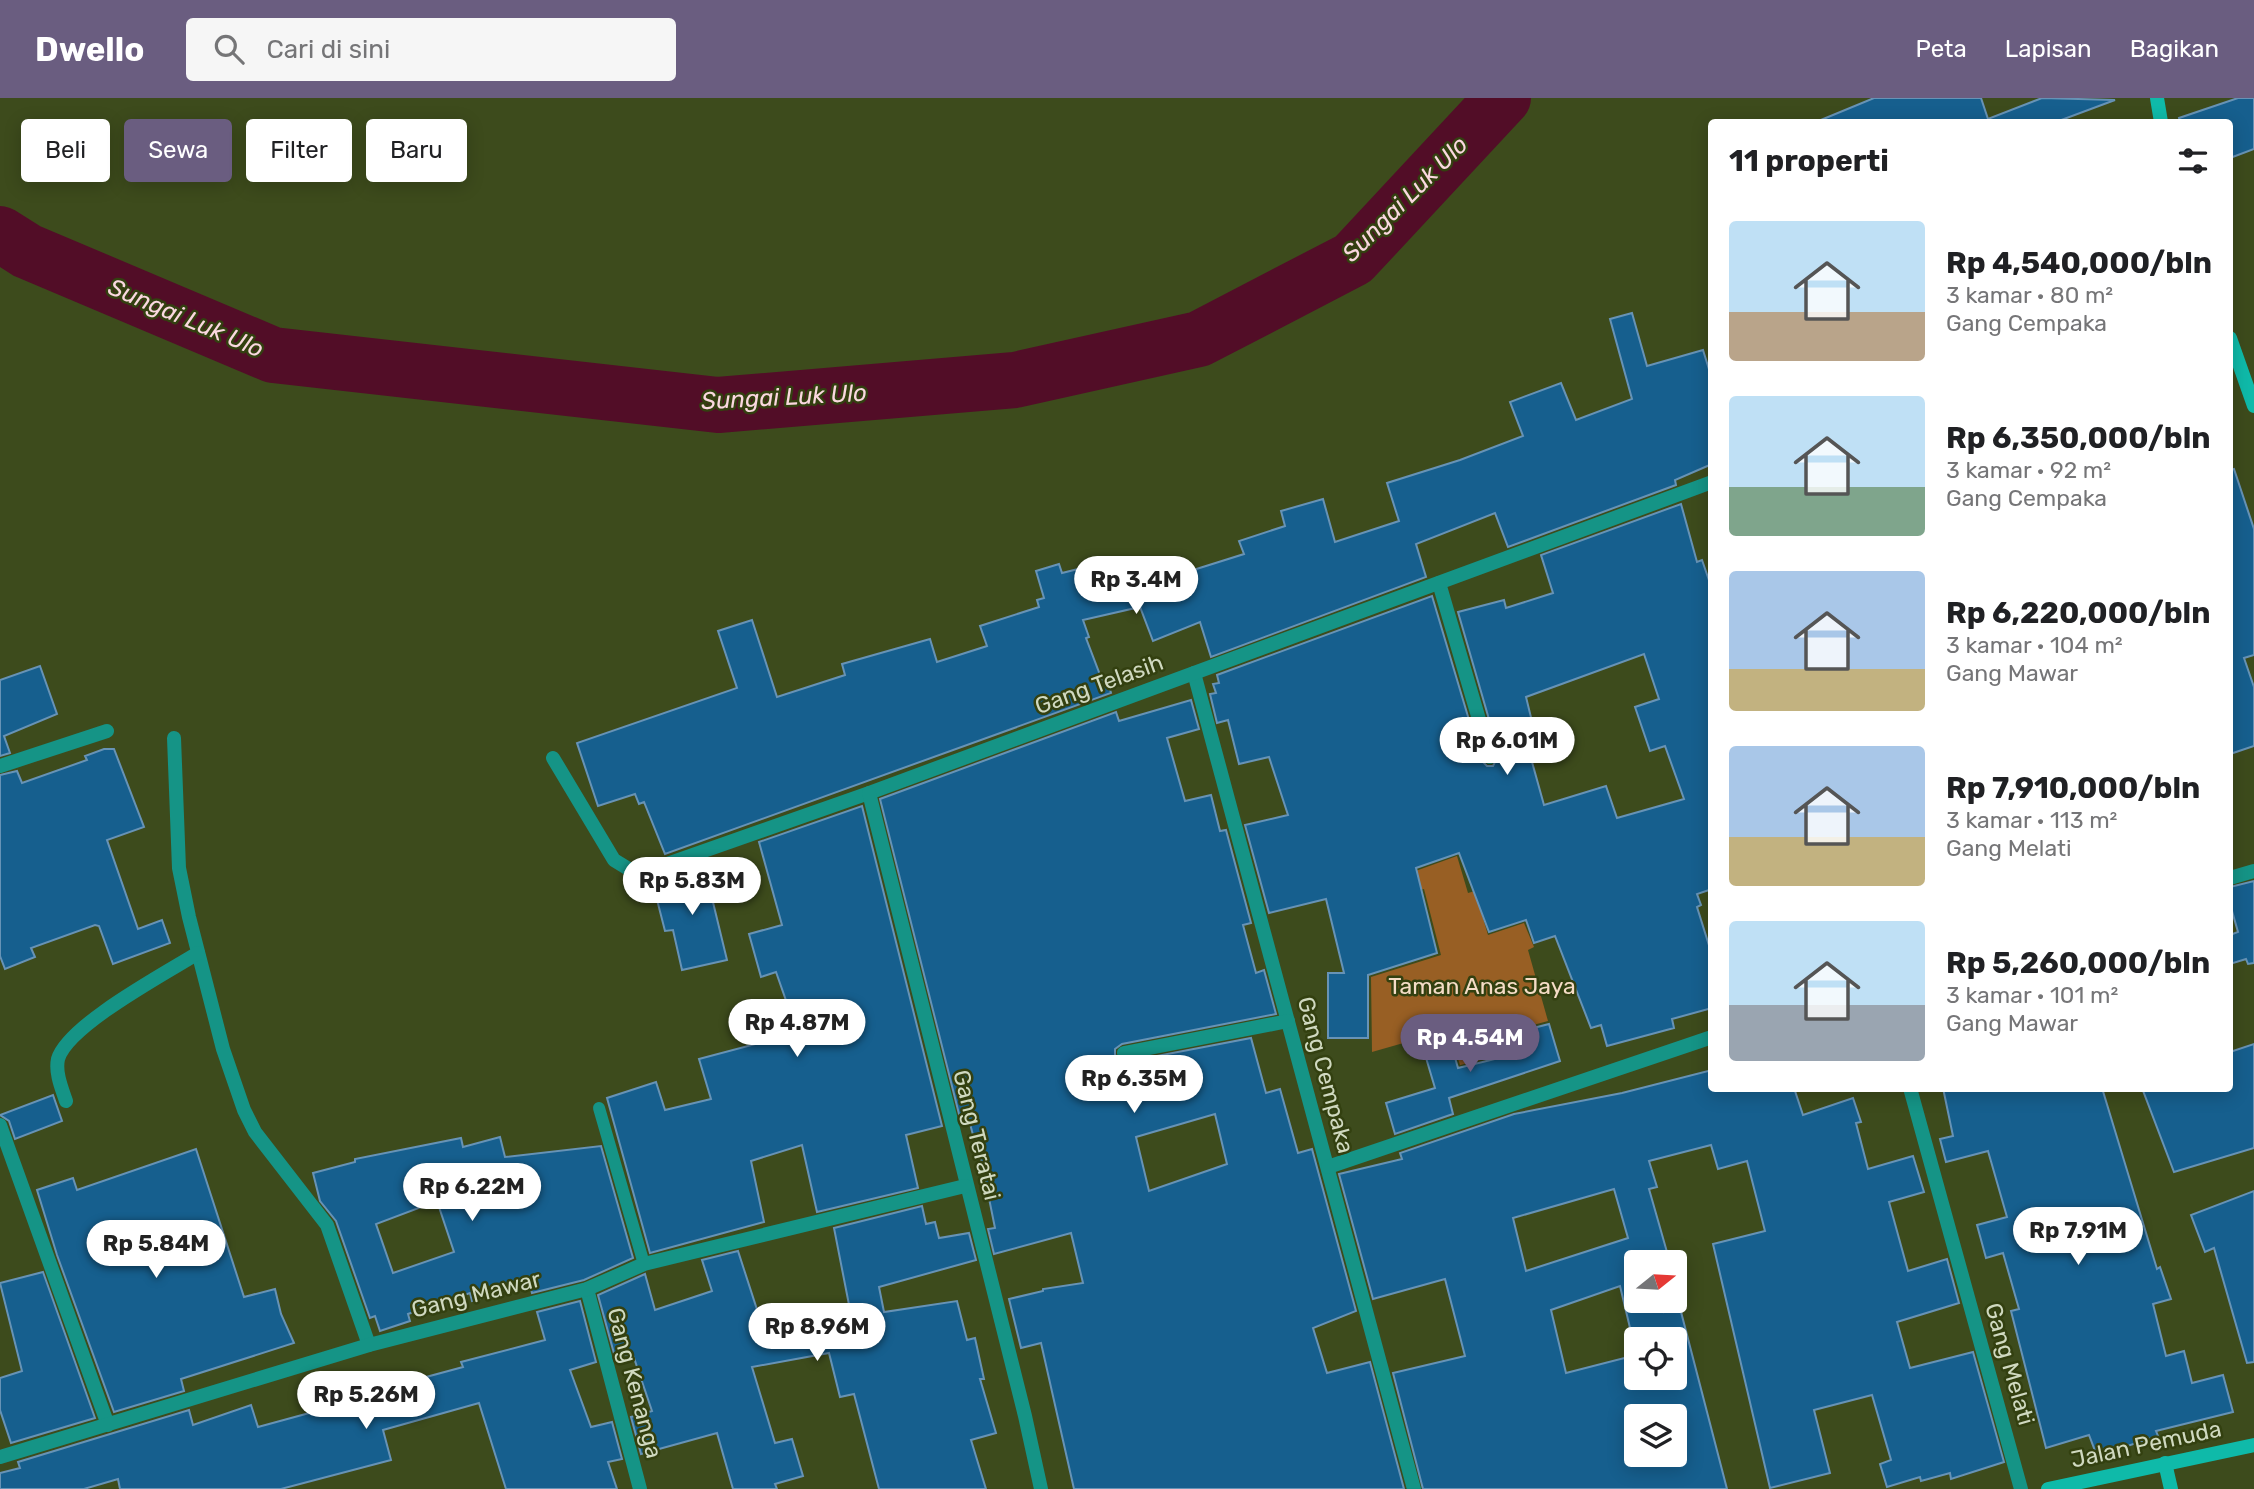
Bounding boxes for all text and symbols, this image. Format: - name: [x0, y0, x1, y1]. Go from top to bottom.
- search box: [186, 18, 676, 81]
- text: Dwello: [35, 30, 144, 69]
- icon: search: [210, 30, 248, 68]
- text: Cari di sini: [266, 34, 390, 65]
- text: Peta: [1915, 35, 1967, 63]
- text: Lapisan: [2005, 35, 2092, 63]
- text: Bagikan: [2130, 35, 2219, 63]
- chip: Beli: [21, 119, 110, 182]
- chip: Sewa: [124, 119, 232, 182]
- chip: Filter: [246, 119, 352, 182]
- chip: Baru: [366, 119, 467, 182]
- water label: Sungai Luk Ulo: [1336, 130, 1474, 268]
- icon: filters: [2174, 142, 2212, 180]
- text: 11 properti: [1729, 143, 1889, 179]
- text: Rp 4,540,000/bln: [1946, 245, 2212, 281]
- icon: home: [1785, 249, 1869, 333]
- water label: Sungai Luk Ulo: [104, 273, 268, 363]
- text: 3 kamar · 80 m²: [1946, 281, 2113, 309]
- text: Gang Cempaka: [1946, 309, 2107, 337]
- water label: Sungai Luk Ulo: [700, 379, 868, 415]
- text: Rp 6,350,000/bln: [1946, 420, 2211, 456]
- icon: home: [1785, 424, 1869, 508]
- text: 3 kamar · 92 m²: [1946, 456, 2111, 484]
- text: Gang Cempaka: [1946, 484, 2107, 512]
- pin: Rp 3.4M: [1071, 556, 1201, 616]
- text: Rp 3.4M: [1090, 565, 1182, 593]
- text: Rp 6,220,000/bln: [1946, 595, 2210, 631]
- icon: home: [1785, 599, 1869, 683]
- text: 3 kamar · 104 m²: [1946, 631, 2123, 659]
- street label: Gang Telasih: [1031, 648, 1167, 720]
- text: Gang Mawar: [1946, 659, 2078, 687]
- pin: Rp 6.01M: [1435, 718, 1579, 777]
- text: Rp 6.01M: [1456, 726, 1558, 754]
- text: Rp 7,910,000/bln: [1946, 770, 2200, 806]
- icon: home: [1785, 774, 1869, 858]
- text: 3 kamar · 113 m²: [1946, 806, 2117, 834]
- text: Gang Melati: [1946, 834, 2072, 862]
- pin: Rp 5.83M: [620, 858, 764, 917]
- text: Rp 5.83M: [639, 866, 745, 894]
- text: Rp 5,260,000/bln: [1946, 945, 2210, 981]
- icon: home: [1785, 949, 1869, 1033]
- park label: Taman Anas Jaya: [1388, 972, 1576, 1000]
- text: 3 kamar · 101 m²: [1946, 981, 2118, 1009]
- street label: Gang Cempaka: [1292, 994, 1360, 1156]
- pin: Rp 4.87M: [725, 1000, 869, 1059]
- text: Rp 4.87M: [744, 1008, 850, 1036]
- text: Gang Mawar: [1946, 1009, 2078, 1037]
- pin: Rp 4.54M: [1398, 1014, 1542, 1074]
- text: Rp 4.54M: [1417, 1023, 1524, 1051]
- pin: Rp 6.35M: [1062, 1056, 1206, 1115]
- text: Rp 6.35M: [1081, 1064, 1187, 1092]
- street label: Gang Teratai: [947, 1067, 1007, 1203]
- pin: Rp 6.22M: [400, 1164, 544, 1223]
- text: Rp 6.22M: [419, 1172, 525, 1200]
- pin: Rp 7.91M: [2006, 1208, 2150, 1267]
- text: Rp 7.91M: [2029, 1216, 2127, 1244]
- pin: Rp 5.84M: [84, 1220, 228, 1280]
- text: Rp 5.84M: [103, 1229, 209, 1257]
- north arrow: [1624, 1250, 1687, 1312]
- map controls: [1624, 1250, 1687, 1467]
- street label: Gang Mawar: [409, 1264, 544, 1324]
- street label: Gang Melati: [1979, 1300, 2041, 1428]
- pin: Rp 8.96M: [745, 1304, 889, 1363]
- street label: Gang Kenanga: [601, 1305, 669, 1461]
- text: Rp 8.96M: [764, 1312, 870, 1340]
- button: locate: [1624, 1327, 1687, 1390]
- pin: Rp 5.26M: [294, 1372, 438, 1431]
- text: Rp 5.26M: [313, 1380, 419, 1408]
- button: layers: [1624, 1404, 1687, 1467]
- street label: Jalan Pemuda: [2068, 1414, 2224, 1474]

